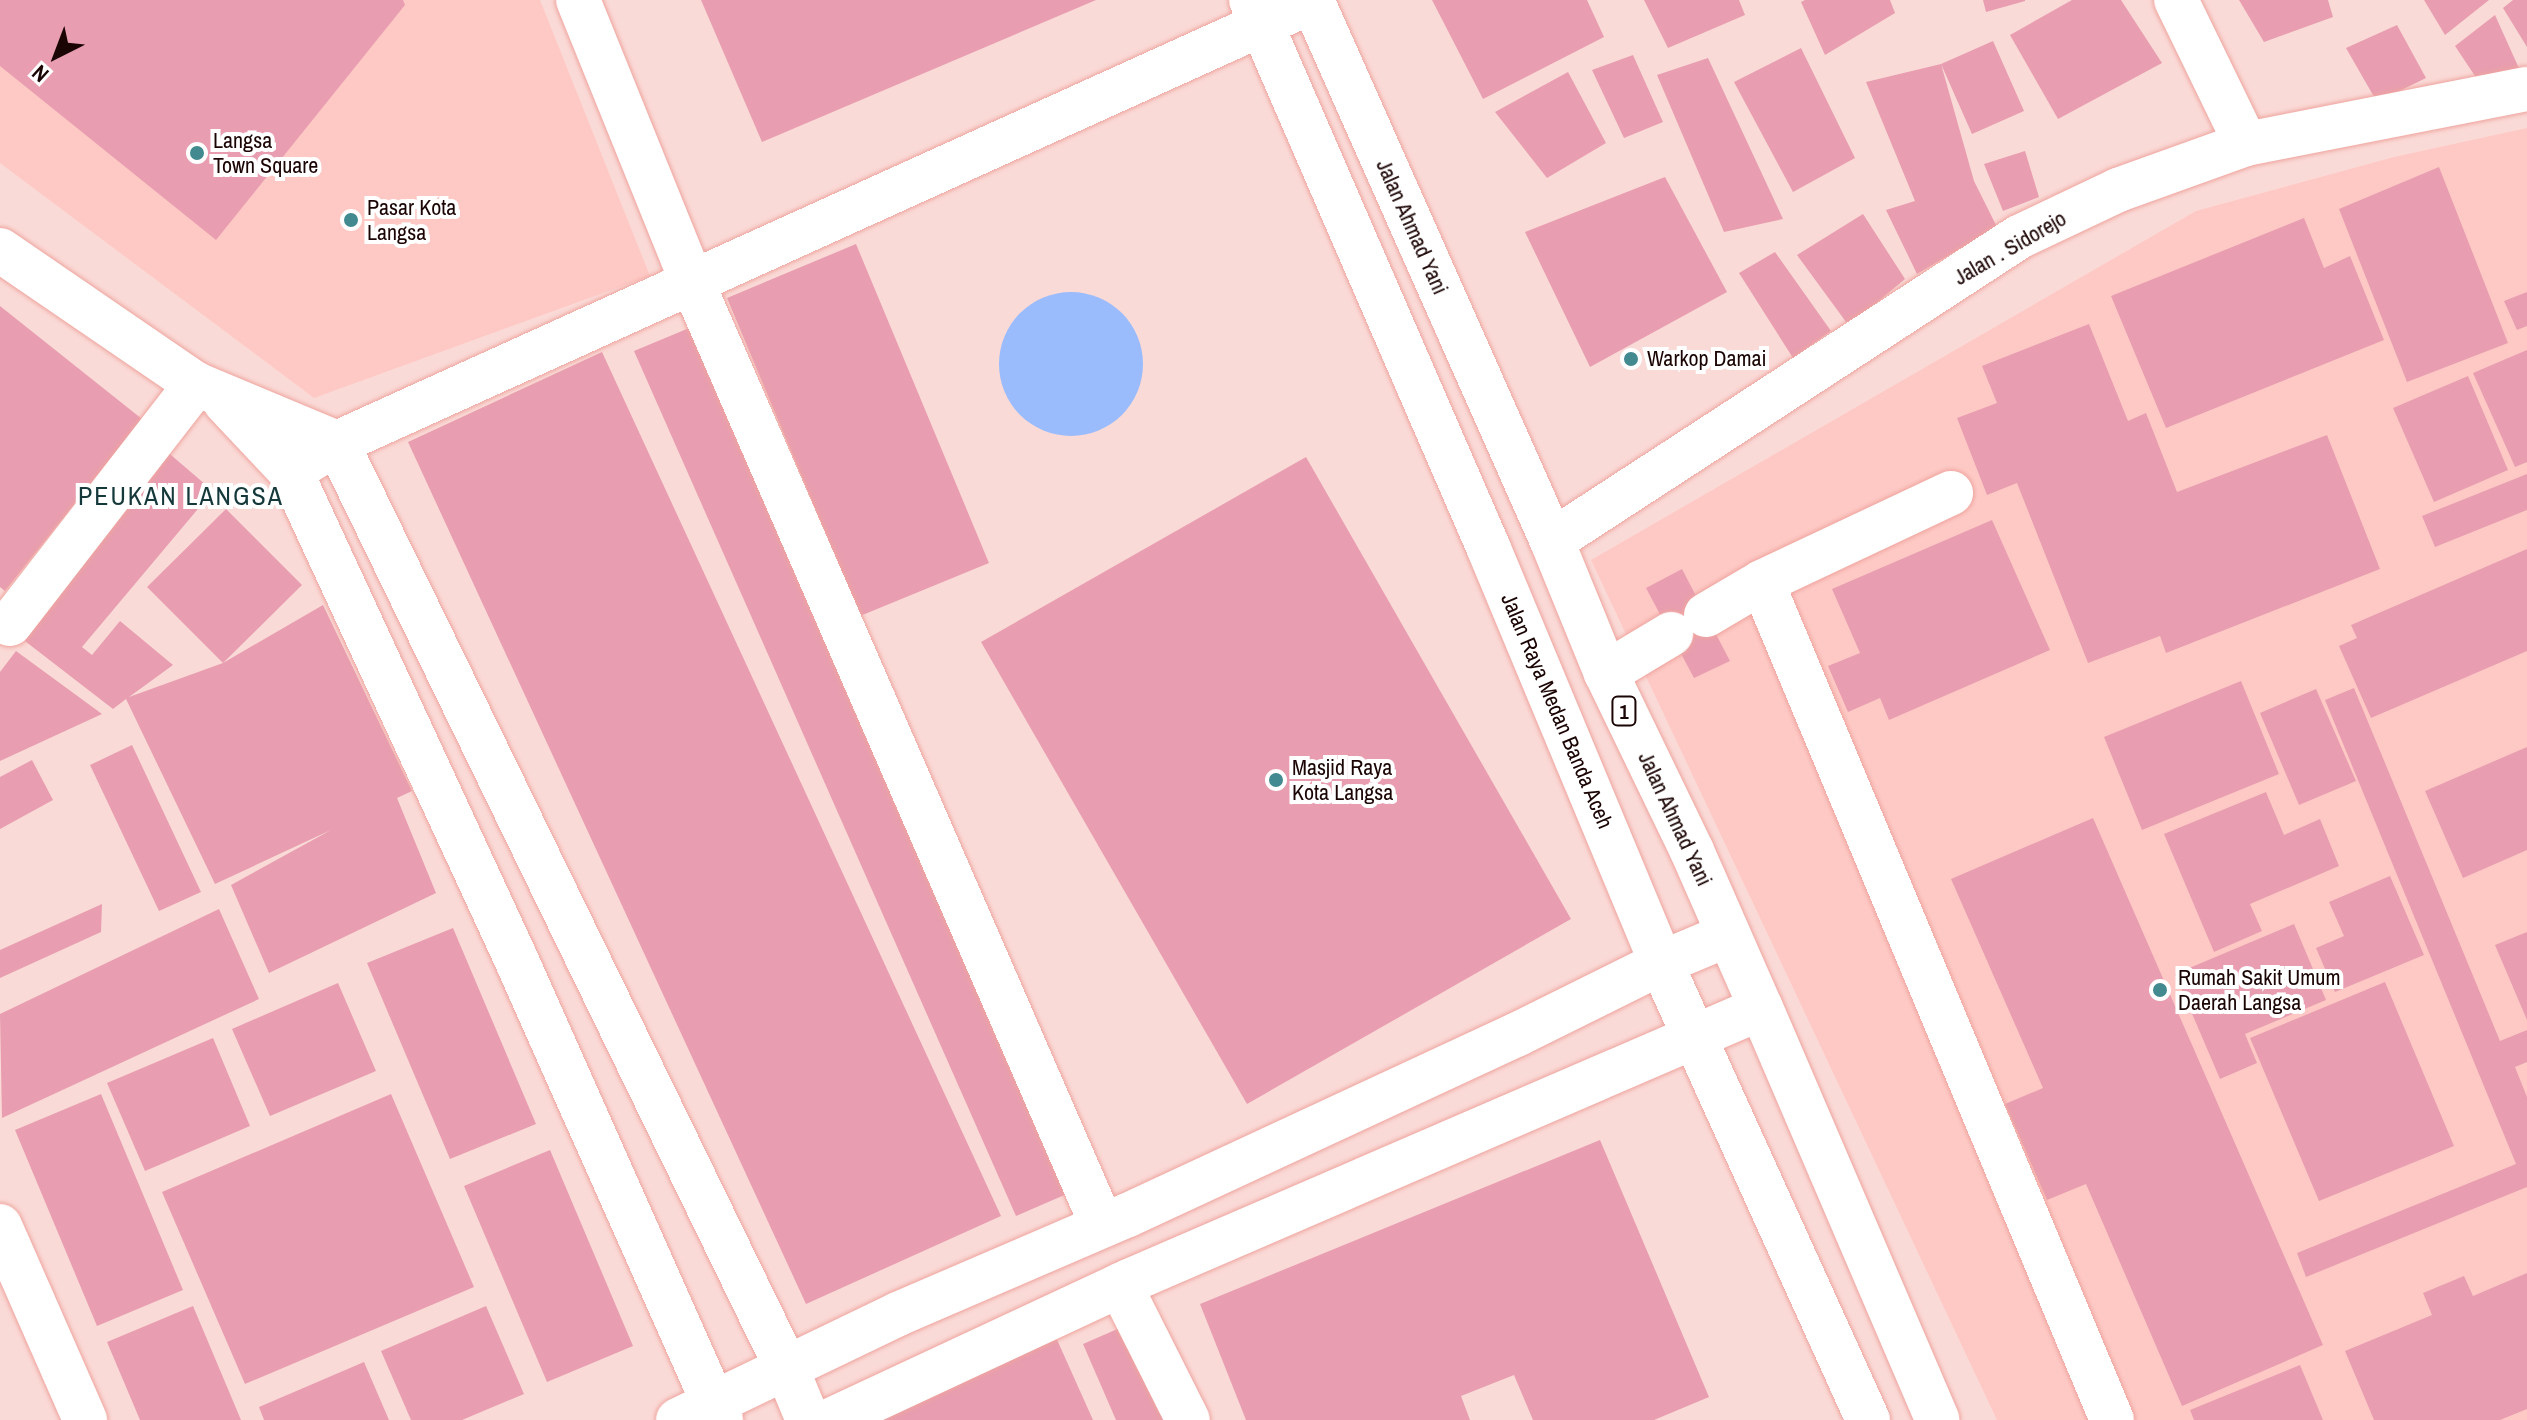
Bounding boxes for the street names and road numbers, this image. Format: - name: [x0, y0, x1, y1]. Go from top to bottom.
- street label: Jalan Ahmad Yani: [1370, 155, 1454, 299]
- street label: Jalan . Sidorejo: [1949, 205, 2071, 291]
- street label: Jalan Raya Medan Banda Aceh: [1495, 589, 1619, 833]
- road number: 1: [1610, 695, 1638, 727]
- street label: Jalan Ahmad Yani: [1632, 747, 1718, 891]

